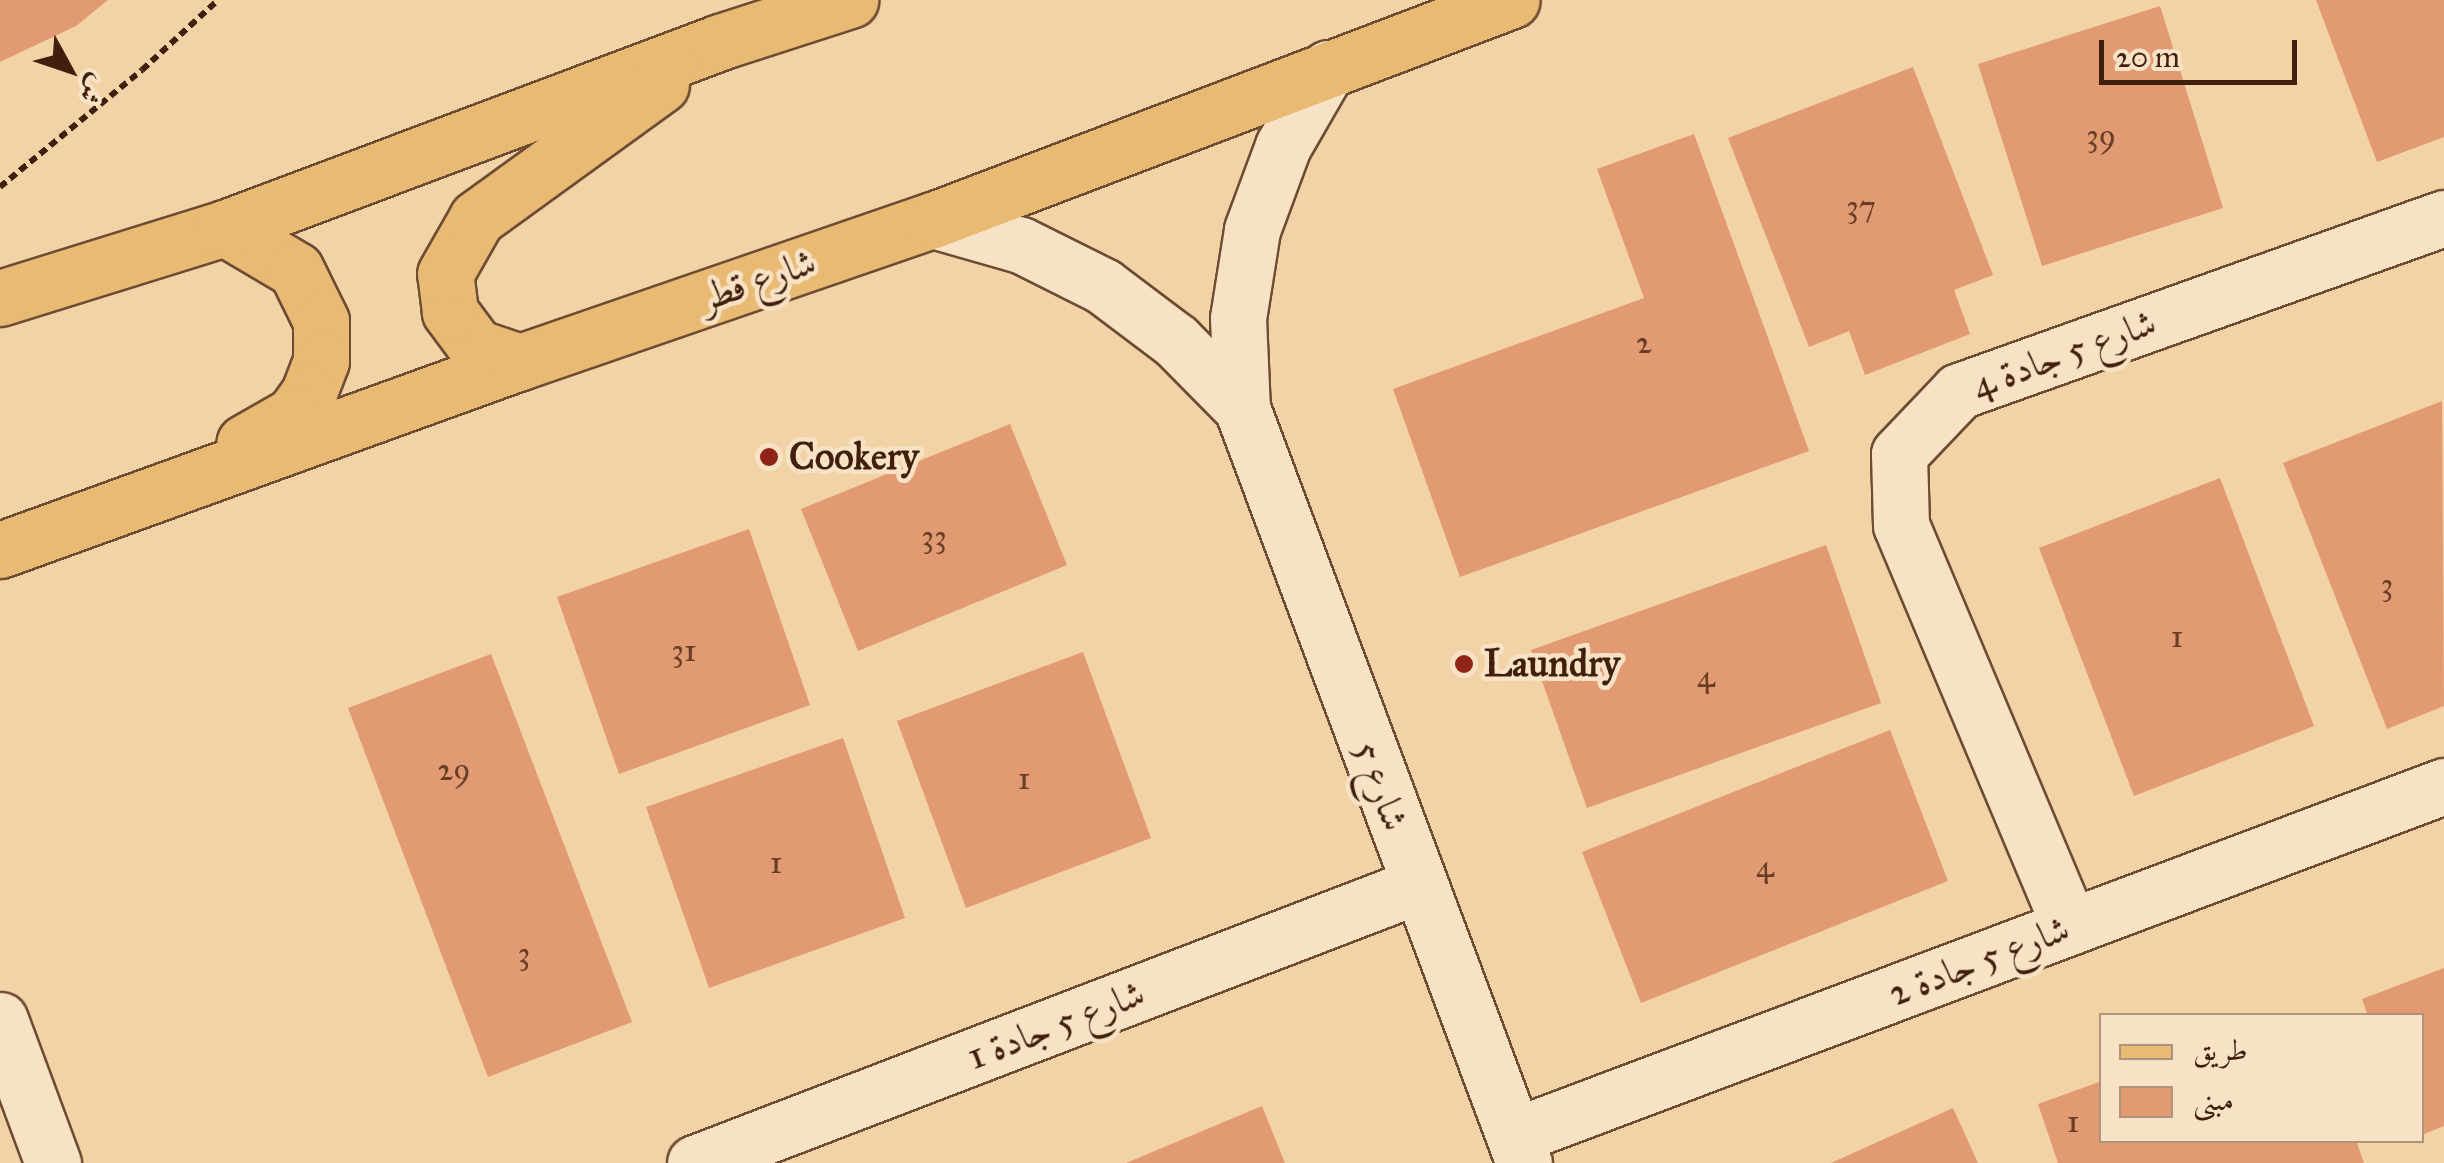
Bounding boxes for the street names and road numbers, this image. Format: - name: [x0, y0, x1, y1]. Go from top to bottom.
- street label: شارع قطر: [694, 239, 822, 321]
- street label: شارع 5 جادة 4: [1966, 300, 2162, 408]
- street label: شارع 5: [1344, 735, 1418, 837]
- street label: شارع 5 جادة 2: [1882, 906, 2076, 1016]
- street label: شارع 5 جادة 1: [961, 970, 1151, 1080]

